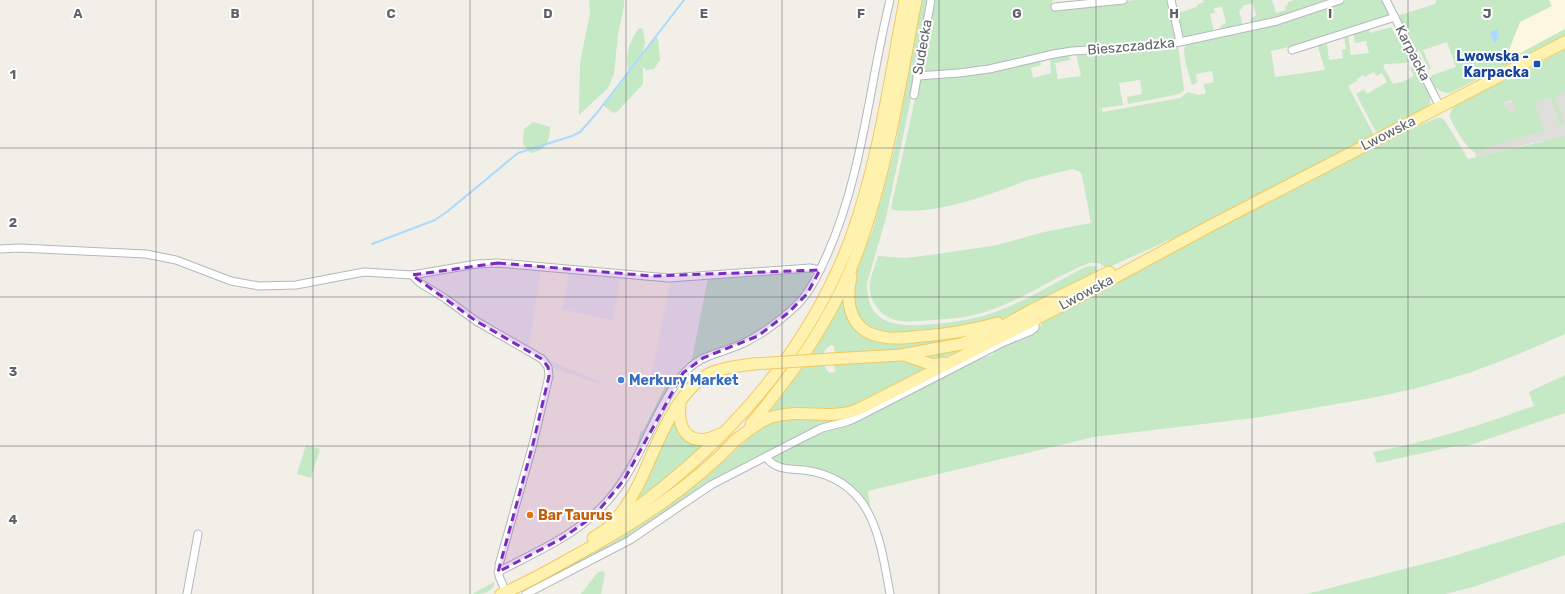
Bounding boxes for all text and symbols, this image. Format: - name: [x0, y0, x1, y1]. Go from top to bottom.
- text: A: [73, 6, 83, 21]
- text: B: [230, 6, 240, 21]
- text: C: [386, 6, 396, 21]
- text: D: [543, 6, 553, 21]
- text: E: [700, 6, 708, 21]
- text: F: [857, 6, 865, 21]
- text: G: [1012, 6, 1022, 21]
- text: H: [1169, 6, 1179, 21]
- text: I: [1328, 6, 1332, 21]
- text: J: [1483, 6, 1491, 21]
- street label: Sudecka: [909, 18, 936, 76]
- street label: Karpacka: [1391, 23, 1434, 84]
- street label: Bieszczadzka: [1087, 34, 1175, 59]
- place label: Lwowska - Karpacka: [1456, 48, 1529, 81]
- marker: Lwowska - Karpacka: [1532, 59, 1542, 69]
- text: 1: [10, 67, 16, 82]
- street label: Lwowska: [1358, 112, 1418, 154]
- text: 2: [9, 215, 17, 230]
- street label: Lwowska: [1056, 271, 1116, 314]
- text: 3: [9, 364, 18, 379]
- place label: Merkury Market: [629, 372, 739, 389]
- marker: Merkury Market: [616, 375, 626, 385]
- place label: Bar Taurus: [538, 507, 613, 524]
- marker: Bar Taurus: [525, 510, 535, 520]
- text: 4: [9, 512, 18, 527]

